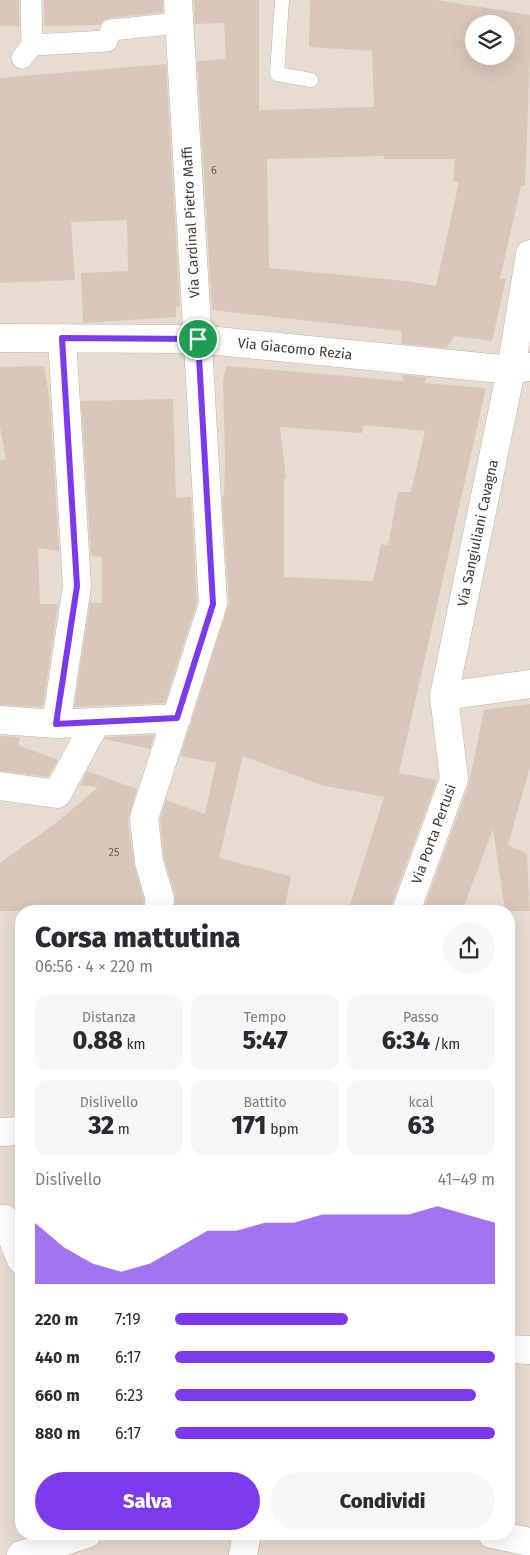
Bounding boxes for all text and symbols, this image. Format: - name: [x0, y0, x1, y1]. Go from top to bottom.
- map controls: [465, 15, 515, 65]
- button: layers: [465, 15, 515, 65]
- street label: Via Cardinal Pietro Maffi: [179, 146, 203, 298]
- house number: 6: [211, 164, 217, 177]
- pin: [177, 318, 219, 360]
- icon: arrive: [184, 325, 212, 353]
- street label: Via Giacomo Rezia: [237, 335, 353, 363]
- street label: Via Sangiuliani Cavagna: [454, 458, 502, 608]
- street label: Via Porta Pertusi: [408, 782, 460, 886]
- house number: 25: [109, 846, 120, 859]
- text: Corsa mattutina: [35, 921, 241, 954]
- button: share: [443, 922, 495, 974]
- text: 06:56 · 4 × 220 m: [35, 957, 153, 976]
- text: Distanza: [82, 1009, 136, 1026]
- text: Tempo: [244, 1009, 286, 1026]
- text: Passo: [403, 1009, 439, 1026]
- text: 0.88: [72, 1026, 123, 1056]
- text: 5:47: [242, 1026, 288, 1056]
- text: 6:34: [382, 1026, 430, 1056]
- text: km: [123, 1036, 146, 1053]
- text: /km: [430, 1036, 460, 1053]
- text: Dislivello: [80, 1094, 138, 1111]
- text: Battito: [243, 1094, 287, 1111]
- text: kcal: [408, 1094, 434, 1111]
- text: 32: [88, 1111, 114, 1141]
- text: 171: [231, 1111, 266, 1141]
- text: 63: [407, 1111, 435, 1141]
- text: m: [114, 1121, 130, 1138]
- text: bpm: [266, 1121, 299, 1138]
- text: Dislivello: [35, 1170, 102, 1189]
- text: 41–49 m: [438, 1170, 495, 1189]
- text: 220 m: [35, 1310, 78, 1329]
- text: 7:19: [115, 1310, 141, 1329]
- text: 440 m: [35, 1348, 80, 1367]
- text: 6:17: [115, 1348, 141, 1367]
- text: 660 m: [35, 1386, 80, 1405]
- text: 6:23: [115, 1386, 143, 1405]
- text: 880 m: [35, 1424, 80, 1443]
- text: 6:17: [115, 1424, 141, 1443]
- button: Salva: [35, 1472, 260, 1530]
- button: Condividi: [270, 1472, 495, 1530]

